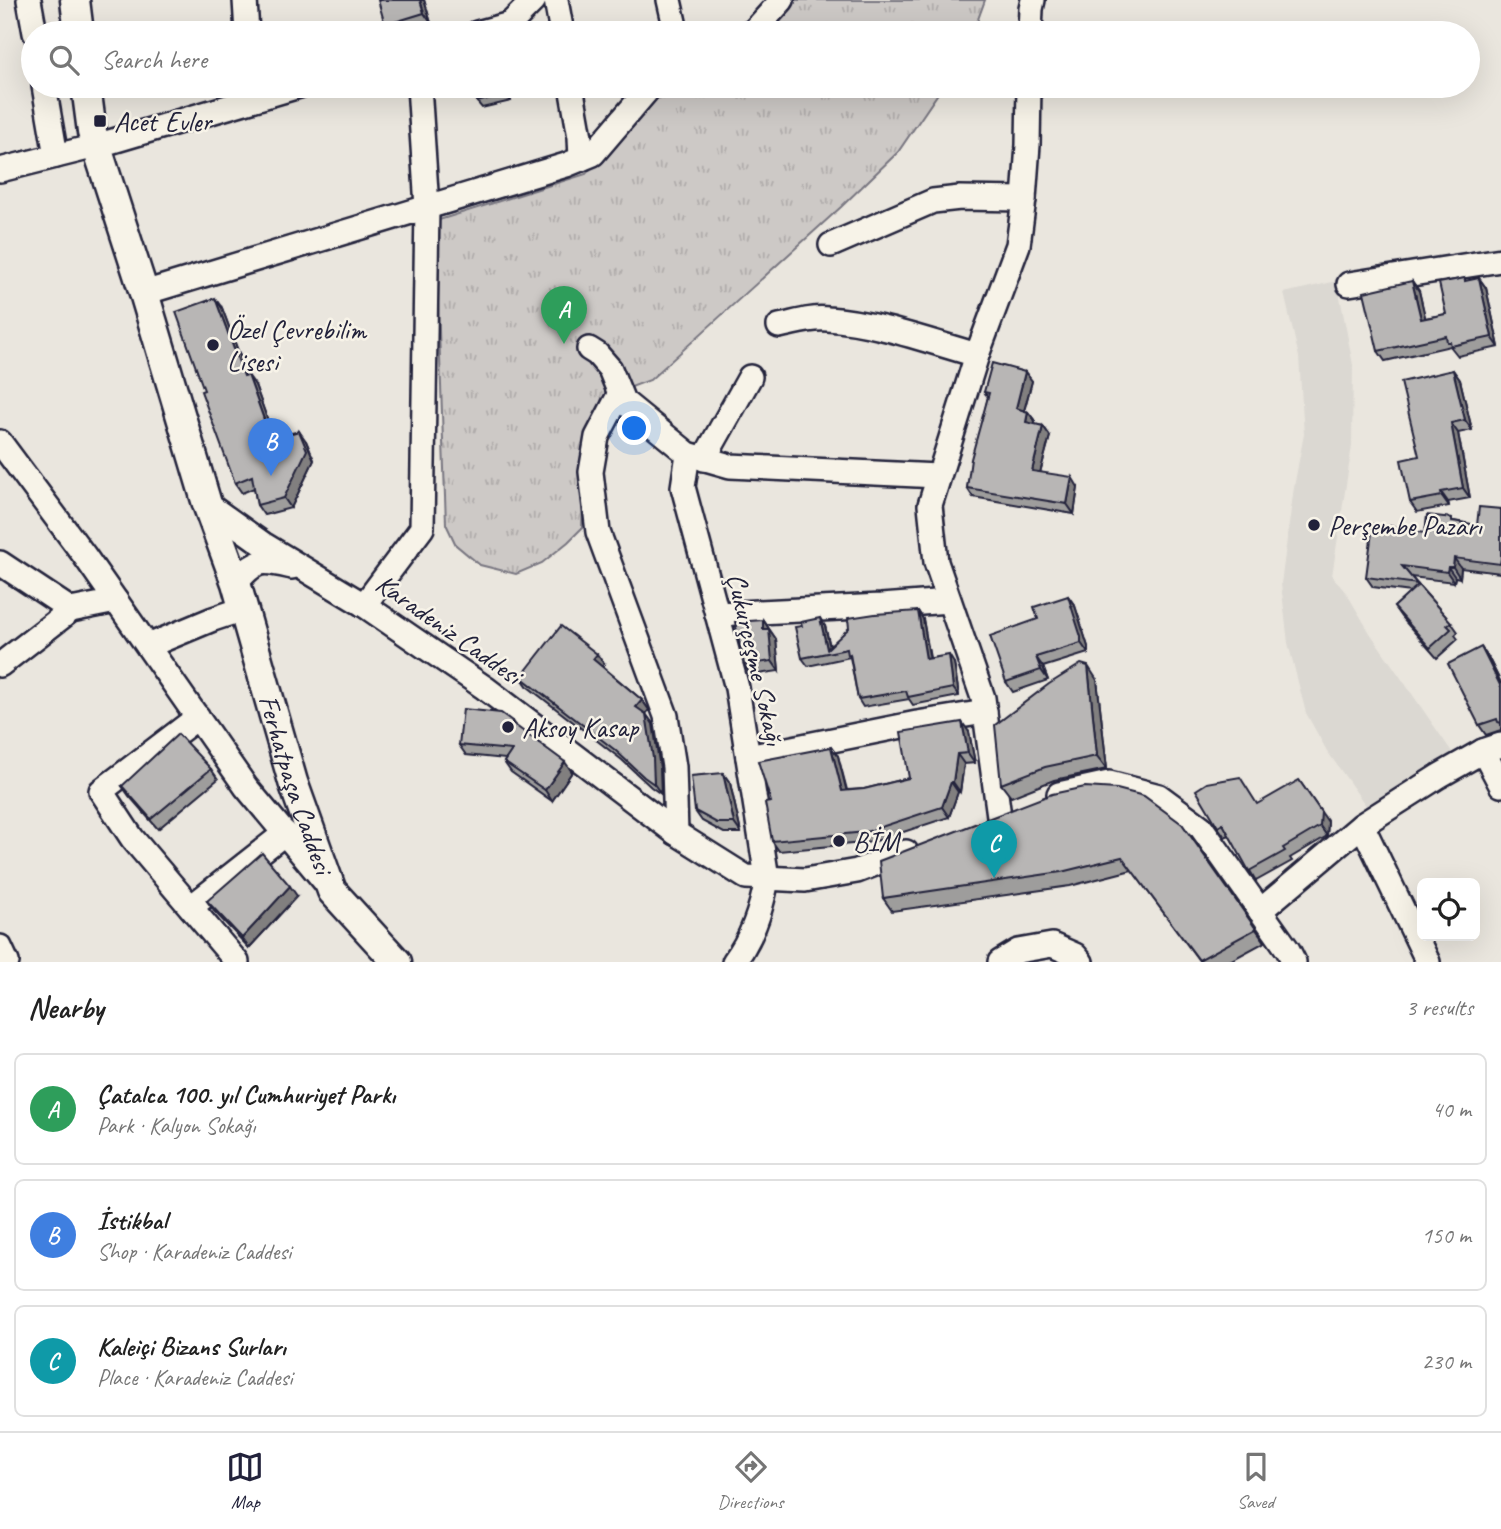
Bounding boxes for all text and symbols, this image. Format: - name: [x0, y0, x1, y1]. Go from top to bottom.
- search box: [21, 21, 1480, 98]
- icon: search: [45, 41, 83, 79]
- text: Search here: [101, 43, 207, 76]
- place label: Acet Evler: [114, 104, 213, 139]
- marker: Acet Evler: [92, 113, 108, 129]
- pin: A: [541, 286, 587, 344]
- place label: Özel Çevrebilim Lisesi: [227, 312, 368, 379]
- marker: Özel Çevrebilim Lisesi: [205, 337, 221, 353]
- your location: [617, 411, 651, 445]
- pin: B: [248, 418, 294, 476]
- place label: Perşembe Pazarı: [1328, 508, 1483, 543]
- marker: Perşembe Pazarı: [1306, 517, 1322, 533]
- street label: Karadeniz Caddesi: [369, 566, 532, 694]
- street label: Çukurçeşme Sokağı: [718, 570, 793, 750]
- street label: Ferhatpaşa Caddesi: [251, 691, 343, 882]
- place label: Aksoy Kasap: [522, 710, 639, 745]
- marker: Aksoy Kasap: [500, 719, 516, 735]
- pin: C: [971, 820, 1017, 878]
- place label: BİM: [853, 824, 902, 859]
- marker: BİM: [831, 833, 847, 849]
- map controls: [1417, 878, 1480, 941]
- button: locate: [1417, 878, 1480, 941]
- text: Nearby: [28, 989, 104, 1027]
- text: 3 results: [1406, 993, 1473, 1022]
- text: Çatalca 100. yıl Cumhuriyet Parkı: [97, 1078, 395, 1111]
- text: A: [47, 1095, 59, 1124]
- text: 40 m: [1432, 1095, 1471, 1124]
- text: Park · Kalyon Sokağı: [97, 1111, 255, 1140]
- text: İstikbal: [97, 1204, 167, 1237]
- text: B: [47, 1221, 59, 1250]
- text: 150 m: [1422, 1221, 1471, 1250]
- text: Shop · Karadeniz Caddesi: [97, 1237, 291, 1266]
- text: Kaleiçi Bizans Surları: [97, 1330, 286, 1363]
- text: C: [48, 1347, 58, 1376]
- text: 230 m: [1422, 1347, 1471, 1376]
- text: Place · Karadeniz Caddesi: [97, 1363, 293, 1392]
- tab: Map: [226, 1448, 264, 1514]
- tab: Directions: [717, 1448, 784, 1514]
- tab: Saved: [1237, 1448, 1275, 1514]

